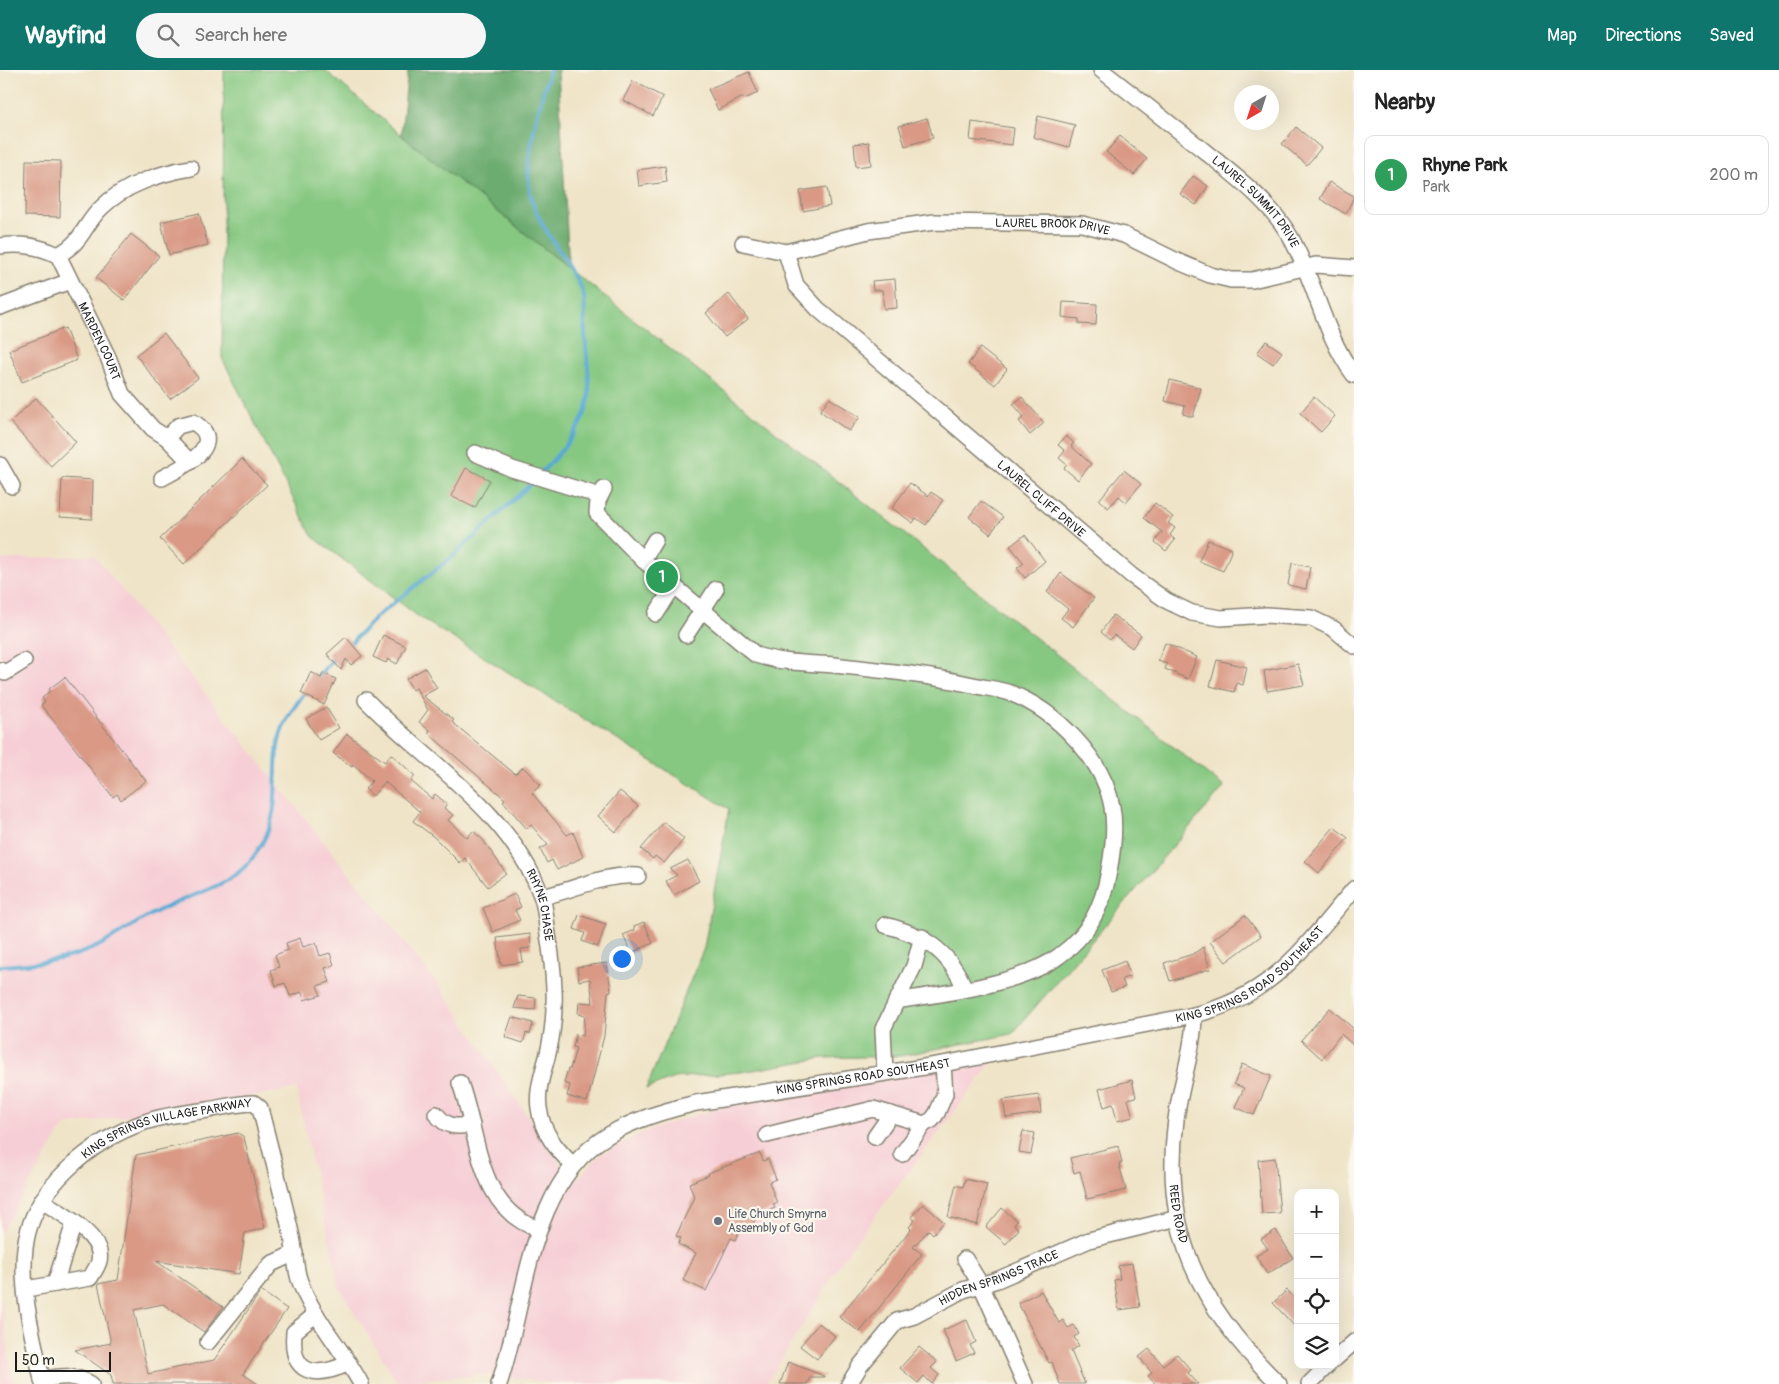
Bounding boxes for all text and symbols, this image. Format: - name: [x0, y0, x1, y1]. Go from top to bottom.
- search box: [136, 13, 486, 58]
- text: Wayfind: [25, 21, 106, 50]
- icon: search: [154, 21, 182, 49]
- text: Search here: [194, 23, 287, 47]
- text: Map: [1547, 24, 1577, 47]
- text: Directions: [1605, 24, 1681, 47]
- text: Saved: [1709, 24, 1754, 47]
- north arrow: [1234, 85, 1279, 130]
- text: Nearby: [1374, 89, 1435, 116]
- street label: LAUREL SUMMIT DRIVE: [1209, 153, 1302, 250]
- text: Rhyne Park: [1422, 153, 1508, 177]
- text: 1: [1388, 165, 1394, 185]
- text: 200 m: [1710, 165, 1758, 185]
- text: Park: [1422, 177, 1450, 197]
- street label: LAUREL BROOK DRIVE: [995, 215, 1111, 238]
- street label: MARDEN COURT: [75, 300, 124, 382]
- street label: LAUREL CLIFF DRIVE: [994, 457, 1088, 540]
- pin: 1: [646, 558, 678, 596]
- street label: RHYNE CHASE: [523, 866, 557, 942]
- street label: KING SPRINGS ROAD SOUTHEAST: [1174, 923, 1327, 1026]
- your location: [609, 946, 635, 972]
- street label: KING SPRINGS ROAD SOUTHEAST: [775, 1055, 952, 1098]
- street label: KING SPRINGS VILLAGE PARKWAY: [78, 1095, 252, 1162]
- street label: REED ROAD: [1166, 1184, 1191, 1245]
- map controls: [1294, 1189, 1339, 1369]
- button: +: [1294, 1189, 1339, 1234]
- place label: Life Church Smyrna Assembly of God: [728, 1207, 827, 1236]
- marker: Life Church Smyrna Assembly of God: [712, 1215, 724, 1227]
- button: −: [1294, 1234, 1339, 1279]
- street label: HIDDEN SPRINGS TRACE: [936, 1247, 1061, 1309]
- button: locate: [1294, 1279, 1339, 1324]
- button: layers: [1294, 1324, 1339, 1369]
- scale bar: [15, 1349, 111, 1372]
- text: 50 m: [22, 1352, 55, 1369]

